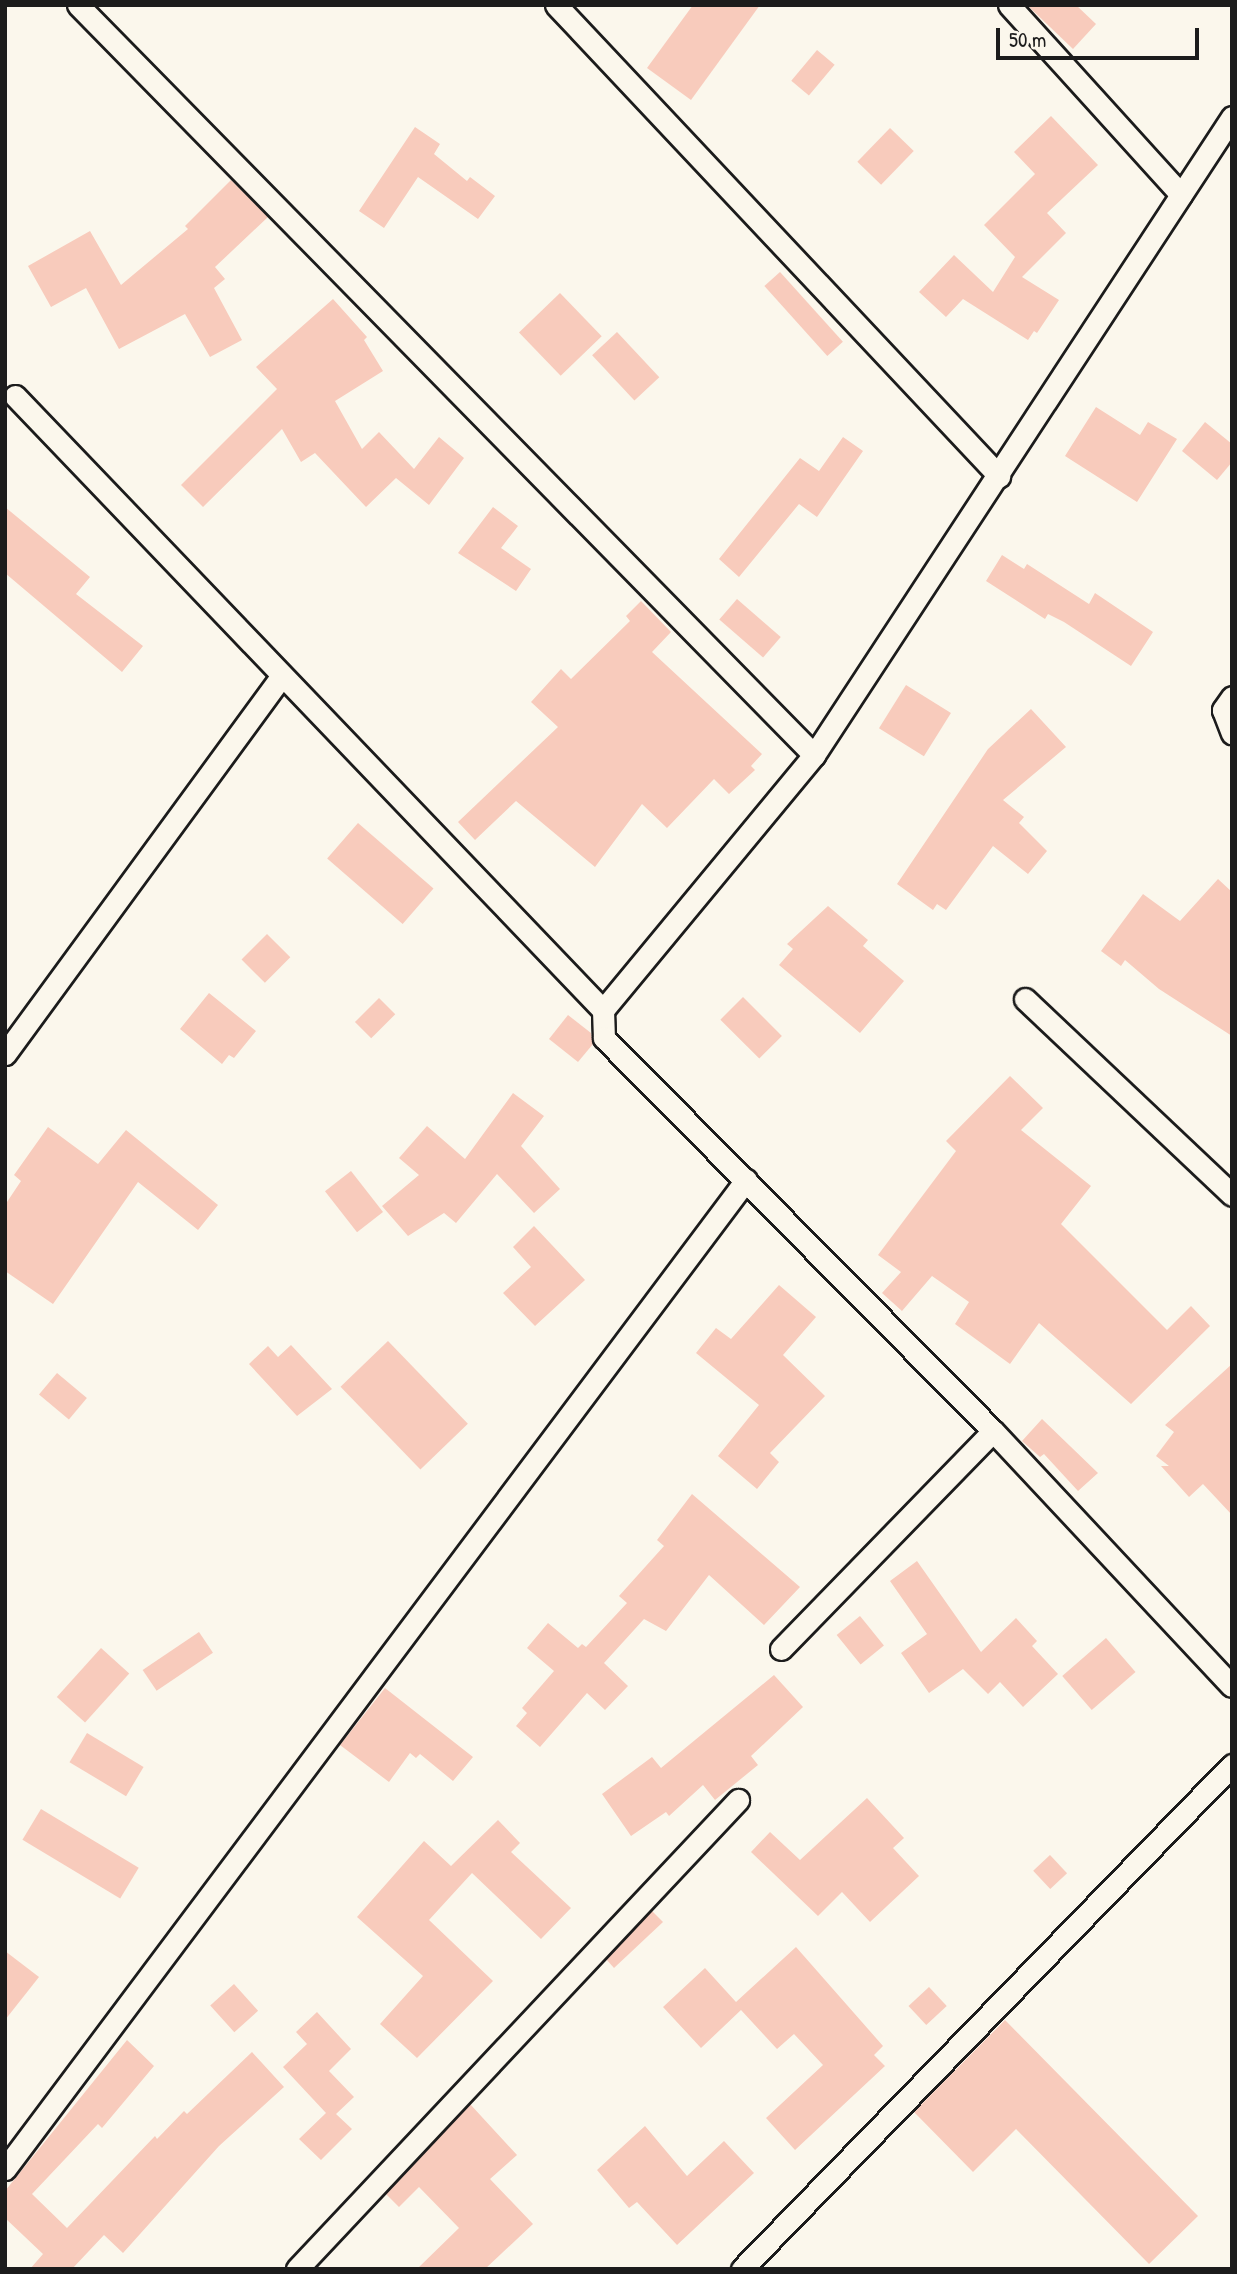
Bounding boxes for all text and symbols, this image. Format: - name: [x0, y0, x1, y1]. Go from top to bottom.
- scale bar: [999, 14, 1202, 58]
- text: 50 m: [1009, 25, 1046, 54]

